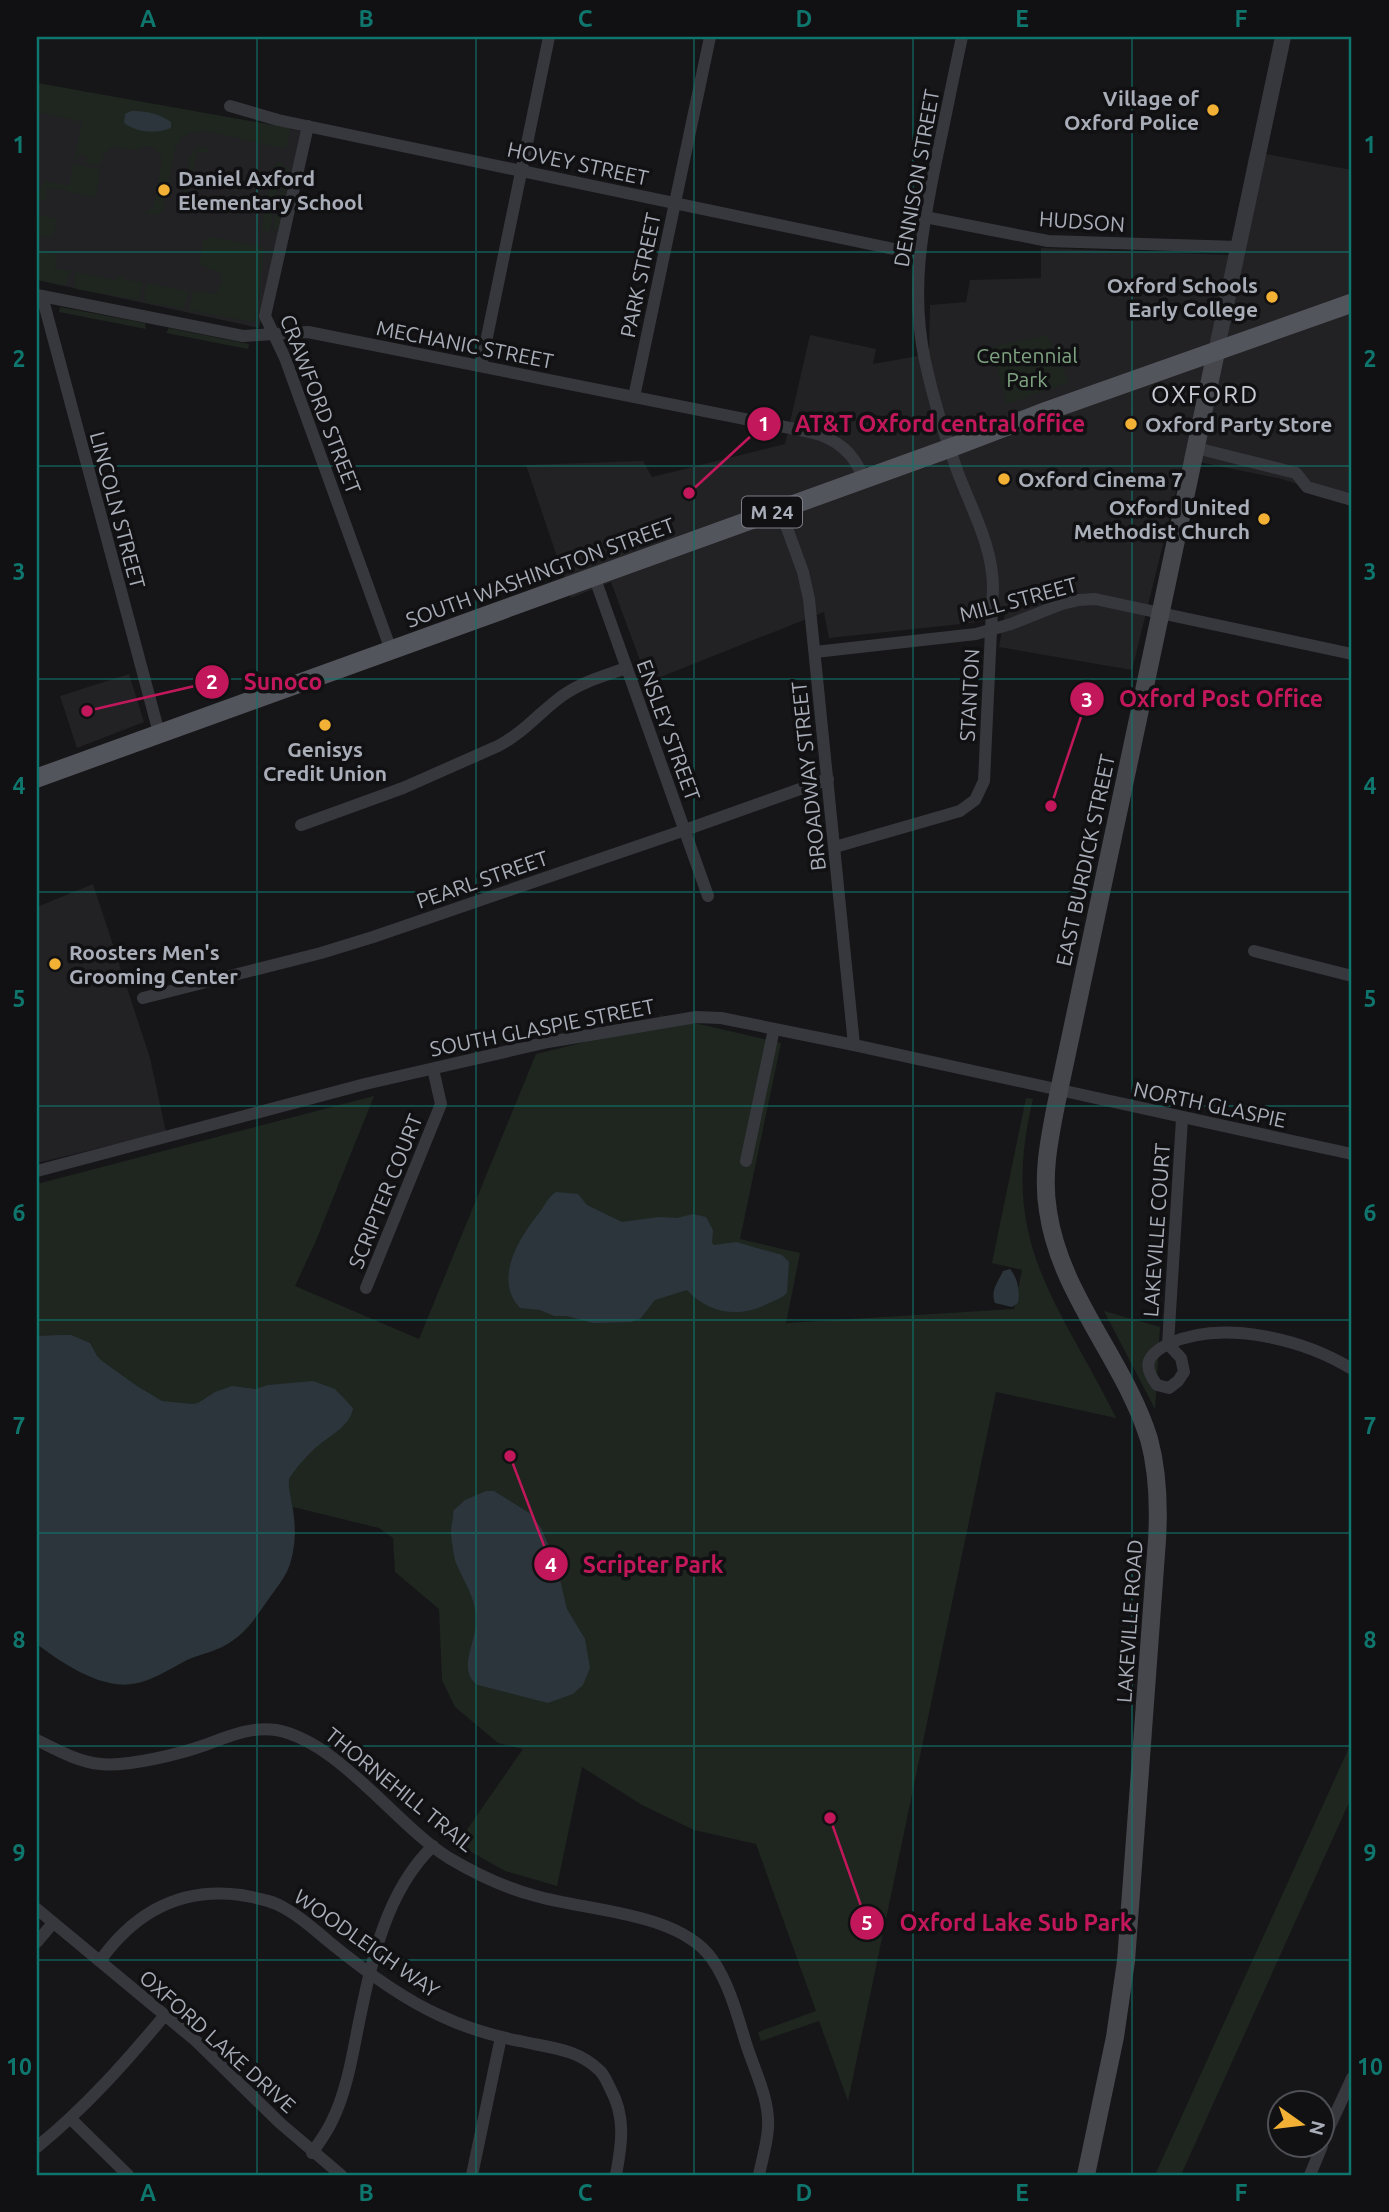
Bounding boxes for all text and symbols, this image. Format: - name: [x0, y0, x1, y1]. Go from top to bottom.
- text: A: [140, 6, 156, 31]
- text: B: [358, 6, 374, 31]
- text: C: [578, 6, 593, 31]
- text: D: [796, 6, 812, 31]
- text: E: [1015, 6, 1029, 31]
- text: F: [1235, 6, 1248, 31]
- place label: Village of Oxford Police: [1064, 86, 1199, 134]
- street label: DENNISON STREET: [889, 87, 944, 269]
- marker: Village of Oxford Police: [1205, 102, 1221, 118]
- text: 1: [13, 132, 25, 157]
- text: 1: [1364, 132, 1376, 157]
- street label: HOVEY STREET: [505, 136, 651, 190]
- place label: Daniel Axford Elementary School: [178, 166, 363, 214]
- marker: Daniel Axford Elementary School: [156, 182, 172, 198]
- street label: HUDSON: [1038, 206, 1126, 236]
- street label: PARK STREET: [615, 210, 665, 340]
- place label: Oxford Schools Early College: [1107, 273, 1258, 321]
- marker: Oxford Schools Early College: [1264, 289, 1280, 305]
- street label: CRAWFORD STREET: [276, 311, 366, 497]
- street label: MECHANIC STREET: [374, 315, 556, 373]
- park label: Centennial Park: [976, 343, 1078, 391]
- text: 2: [13, 346, 25, 371]
- text: 2: [1364, 346, 1376, 371]
- district label: OXFORD: [1151, 381, 1259, 408]
- callout: AT&T Oxford central office: [746, 402, 1100, 446]
- text: 1: [758, 411, 770, 435]
- text: AT&T Oxford central office: [795, 411, 1085, 436]
- place label: Oxford Party Store: [1145, 412, 1332, 436]
- marker: Oxford Party Store: [1123, 416, 1139, 432]
- street label: LINCOLN STREET: [86, 429, 151, 591]
- place label: Oxford Cinema 7: [1018, 467, 1183, 491]
- marker: Oxford Cinema 7: [996, 471, 1012, 487]
- place label: Oxford United Methodist Church: [1074, 495, 1250, 543]
- road number: M 24: [742, 496, 802, 527]
- marker: Oxford United Methodist Church: [1256, 511, 1272, 527]
- street label: SOUTH WASHINGTON STREET: [402, 512, 678, 632]
- text: 3: [13, 559, 25, 584]
- text: 3: [1364, 559, 1376, 584]
- street label: MILL STREET: [957, 572, 1080, 626]
- street label: STANTON: [955, 648, 983, 742]
- street label: ENSLEY STREET: [632, 656, 706, 804]
- callout: Sunoco: [194, 660, 336, 704]
- text: 2: [206, 669, 218, 693]
- text: Sunoco: [244, 669, 322, 694]
- callout: Oxford Post Office: [1070, 677, 1337, 721]
- street label: BROADWAY STREET: [786, 680, 830, 872]
- text: Oxford Post Office: [1119, 686, 1323, 711]
- text: 3: [1081, 687, 1093, 711]
- marker: Genisys Credit Union: [317, 717, 333, 733]
- place label: Genisys Credit Union: [263, 737, 387, 785]
- street label: EAST BURDICK STREET: [1051, 752, 1119, 968]
- text: 4: [13, 773, 26, 798]
- text: 4: [1364, 773, 1377, 798]
- street label: PEARL STREET: [413, 845, 551, 913]
- place label: Roosters Men's Grooming Center: [69, 940, 238, 988]
- marker: Roosters Men's Grooming Center: [47, 956, 63, 972]
- text: 5: [13, 986, 25, 1011]
- text: 5: [1364, 986, 1376, 1011]
- street label: SOUTH GLASPIE STREET: [428, 993, 657, 1061]
- street label: NORTH GLASPIE: [1131, 1076, 1289, 1132]
- street label: SCRIPTER COURT: [343, 1110, 427, 1272]
- street label: LAKEVILLE COURT: [1138, 1142, 1174, 1318]
- text: 6: [13, 1200, 26, 1225]
- text: 6: [1364, 1200, 1377, 1225]
- text: 7: [13, 1413, 25, 1438]
- text: 7: [1364, 1413, 1376, 1438]
- street label: LAKEVILLE ROAD: [1111, 1538, 1147, 1704]
- callout: Scripter Park: [534, 1542, 738, 1586]
- text: 4: [545, 1552, 557, 1576]
- text: Scripter Park: [583, 1552, 723, 1577]
- text: 8: [13, 1627, 25, 1652]
- text: 8: [1364, 1627, 1376, 1652]
- street label: THORNEHILL TRAIL: [321, 1722, 479, 1856]
- text: 9: [13, 1840, 25, 1865]
- text: 9: [1364, 1840, 1376, 1865]
- street label: WOODLEIGH WAY: [290, 1884, 444, 2002]
- callout: Oxford Lake Sub Park: [850, 1901, 1146, 1945]
- text: 5: [861, 1910, 873, 1934]
- text: Oxford Lake Sub Park: [899, 1910, 1133, 1935]
- street label: OXFORD LAKE DRIVE: [135, 1965, 301, 2117]
- text: 10: [6, 2054, 32, 2079]
- text: 10: [1357, 2054, 1383, 2079]
- north arrow: [1266, 2090, 1336, 2160]
- text: N: [1305, 2119, 1330, 2138]
- text: A: [140, 2180, 156, 2205]
- text: B: [358, 2180, 374, 2205]
- text: C: [578, 2180, 593, 2205]
- text: D: [796, 2180, 812, 2205]
- text: E: [1015, 2180, 1029, 2205]
- text: F: [1235, 2180, 1248, 2205]

